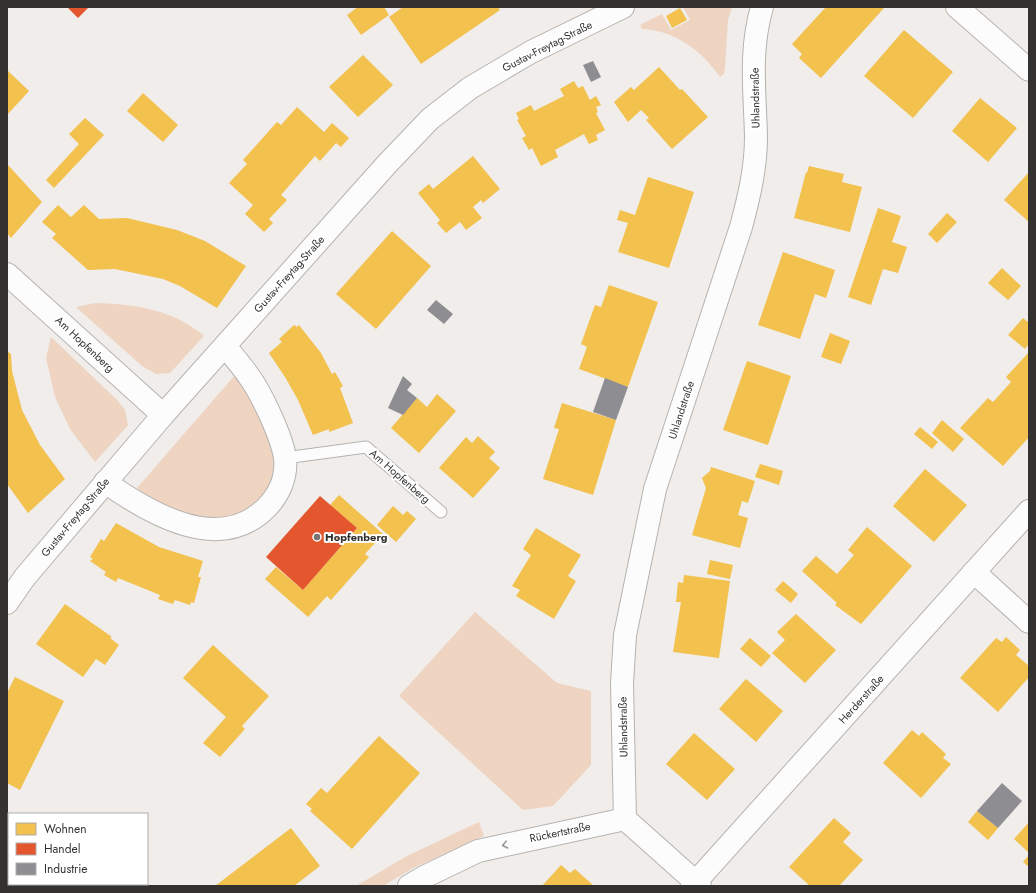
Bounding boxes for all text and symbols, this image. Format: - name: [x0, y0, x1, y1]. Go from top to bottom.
- street label: Gustav-Freytag-Straße: [499, 16, 595, 76]
- street label: Uhlandstraße: [746, 67, 764, 128]
- street label: Gustav-Freytag-Straße: [250, 232, 328, 316]
- street label: Am Hopfenberg: [52, 312, 118, 376]
- street label: Uhlandstraße: [664, 378, 698, 441]
- street label: Am Hopfenberg: [366, 445, 434, 507]
- street label: Gustav-Freytag-Straße: [37, 474, 113, 560]
- place label: Hopfenberg: [325, 529, 388, 545]
- marker: Hopfenberg: [312, 532, 322, 542]
- street label: Herderstraße: [835, 671, 888, 727]
- street label: Uhlandstraße: [614, 696, 632, 757]
- legend: [8, 813, 148, 885]
- street label: Rückertstraße: [528, 818, 592, 846]
- text: Wohnen: [44, 820, 87, 838]
- text: Handel: [44, 840, 80, 858]
- one-way arrow: [501, 840, 508, 848]
- text: Industrie: [44, 860, 88, 878]

